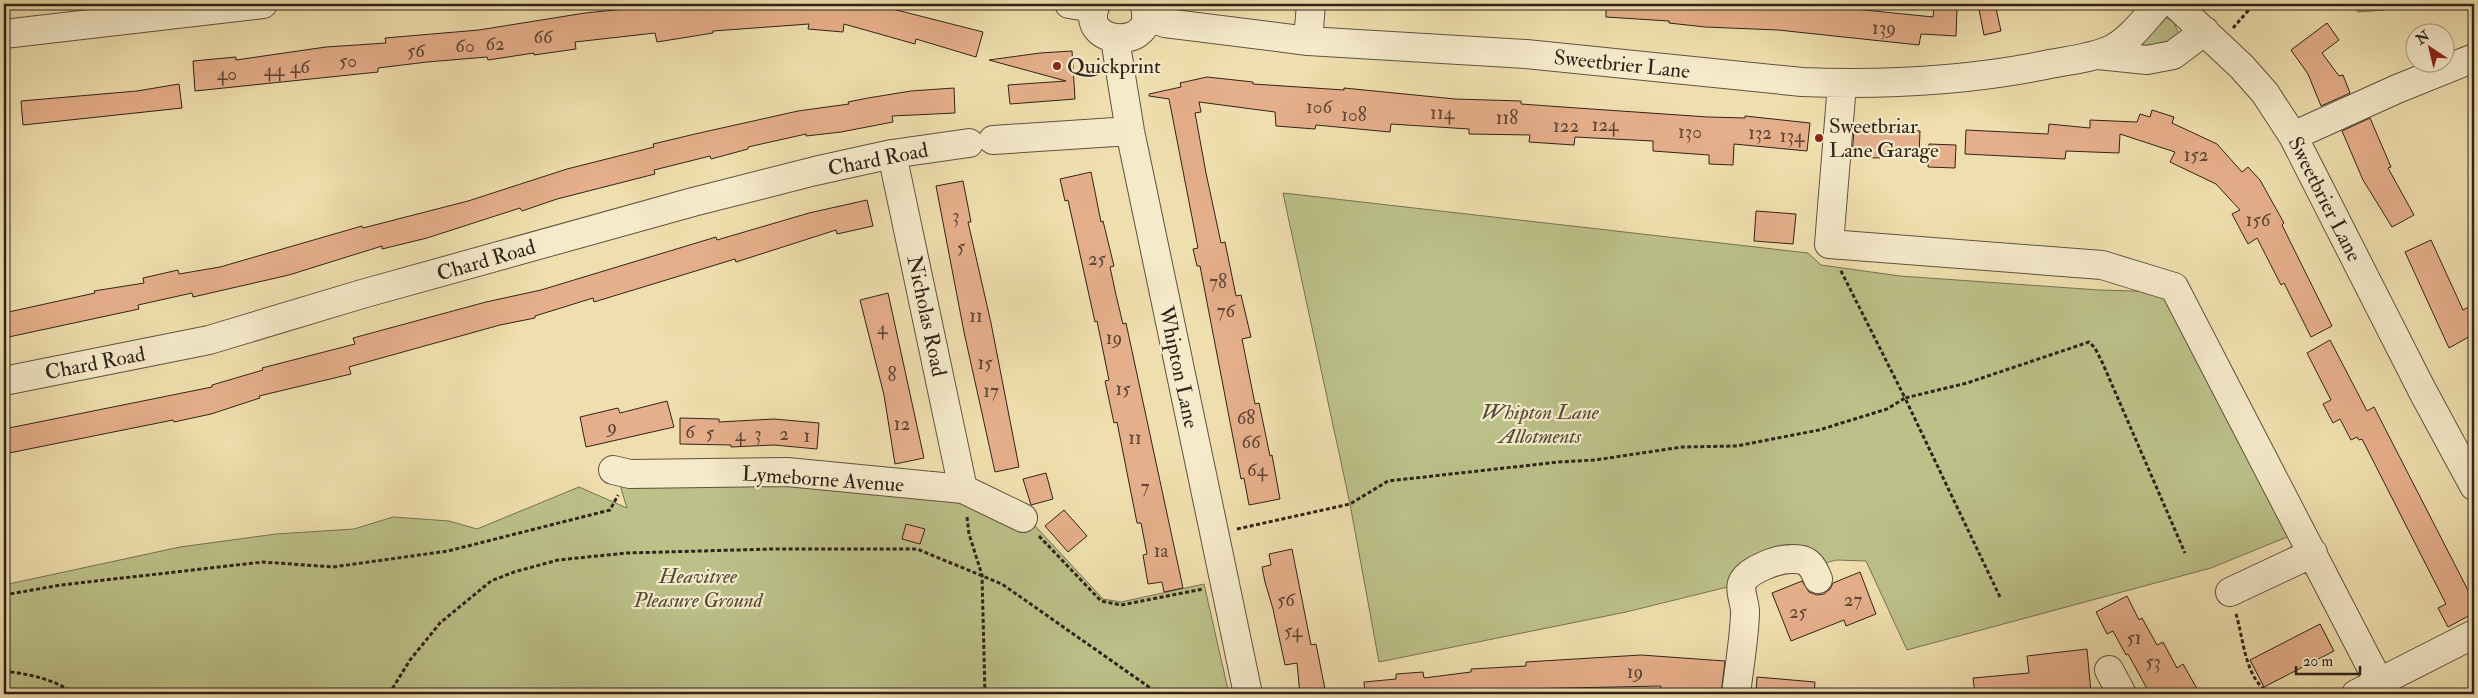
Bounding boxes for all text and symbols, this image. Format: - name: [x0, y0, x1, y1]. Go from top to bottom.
- house number: 139: [1872, 16, 1896, 40]
- north arrow: [2406, 22, 2456, 72]
- house number: 66: [533, 25, 554, 49]
- text: N: [2412, 27, 2433, 49]
- house number: 62: [485, 32, 505, 56]
- house number: 60: [455, 34, 475, 58]
- house number: 56: [407, 39, 426, 63]
- street label: Sweetbrier Lane: [1553, 44, 1692, 85]
- house number: 50: [339, 49, 357, 73]
- place label: Quickprint: [1067, 53, 1161, 80]
- house number: 46: [290, 55, 311, 79]
- house number: 44: [264, 58, 285, 82]
- marker: Quickprint: [1051, 60, 1063, 72]
- house number: 40: [217, 62, 237, 86]
- house number: 106: [1306, 95, 1333, 119]
- house number: 114: [1430, 101, 1455, 125]
- house number: 108: [1341, 103, 1367, 127]
- house number: 118: [1496, 106, 1518, 130]
- house number: 124: [1592, 113, 1619, 137]
- place label: Sweetbriar Lane Garage: [1829, 113, 1939, 164]
- house number: 122: [1553, 114, 1579, 138]
- house number: 130: [1678, 120, 1702, 144]
- house number: 132: [1748, 121, 1772, 145]
- house number: 134: [1780, 124, 1805, 148]
- marker: Sweetbriar Lane Garage: [1813, 132, 1825, 144]
- street label: Sweetbrier Lane: [2281, 132, 2368, 266]
- street label: Chard Road: [826, 136, 931, 182]
- house number: 152: [2184, 143, 2208, 167]
- house number: 3: [952, 204, 960, 228]
- house number: 156: [2246, 208, 2272, 232]
- street label: Chard Road: [434, 233, 539, 287]
- house number: 5: [957, 235, 966, 259]
- house number: 25: [1088, 247, 1107, 271]
- street label: Nicholas Road: [901, 253, 953, 380]
- house number: 78: [1209, 270, 1227, 294]
- house number: 76: [1217, 299, 1237, 323]
- street label: Whipton Lane: [1152, 303, 1205, 431]
- house number: 11: [969, 304, 983, 328]
- house number: 4: [877, 316, 888, 340]
- house number: 19: [1106, 326, 1122, 350]
- street label: Chard Road: [43, 340, 148, 386]
- house number: 15: [977, 351, 993, 375]
- house number: 8: [888, 363, 897, 387]
- house number: 15: [1115, 377, 1131, 401]
- house number: 17: [983, 379, 999, 403]
- park label: Whipton Lane Allotments: [1481, 399, 1600, 450]
- house number: 68: [1237, 406, 1255, 430]
- house number: 12: [894, 412, 910, 436]
- house number: 9: [605, 415, 617, 439]
- house number: 6: [685, 420, 696, 444]
- house number: 5: [706, 421, 715, 445]
- house number: 3: [754, 422, 762, 446]
- house number: 2: [779, 422, 789, 446]
- house number: 4: [735, 423, 746, 447]
- house number: 1: [804, 424, 810, 448]
- house number: 11: [1128, 426, 1142, 450]
- house number: 66: [1241, 430, 1262, 454]
- house number: 64: [1247, 458, 1268, 482]
- street label: Lymeborne Avenue: [741, 460, 905, 499]
- house number: 7: [1141, 475, 1150, 499]
- house number: 1a: [1154, 539, 1168, 563]
- park label: Heavitree Pleasure Ground: [633, 563, 764, 614]
- house number: 56: [1277, 588, 1296, 612]
- house number: 27: [1844, 588, 1862, 612]
- house number: 25: [1789, 600, 1808, 624]
- house number: 54: [1284, 619, 1303, 643]
- house number: 51: [2126, 626, 2142, 650]
- scale bar: [2296, 643, 2359, 675]
- house number: 53: [2145, 650, 2161, 674]
- text: 20 m: [2303, 652, 2333, 671]
- house number: 19: [1627, 660, 1643, 684]

